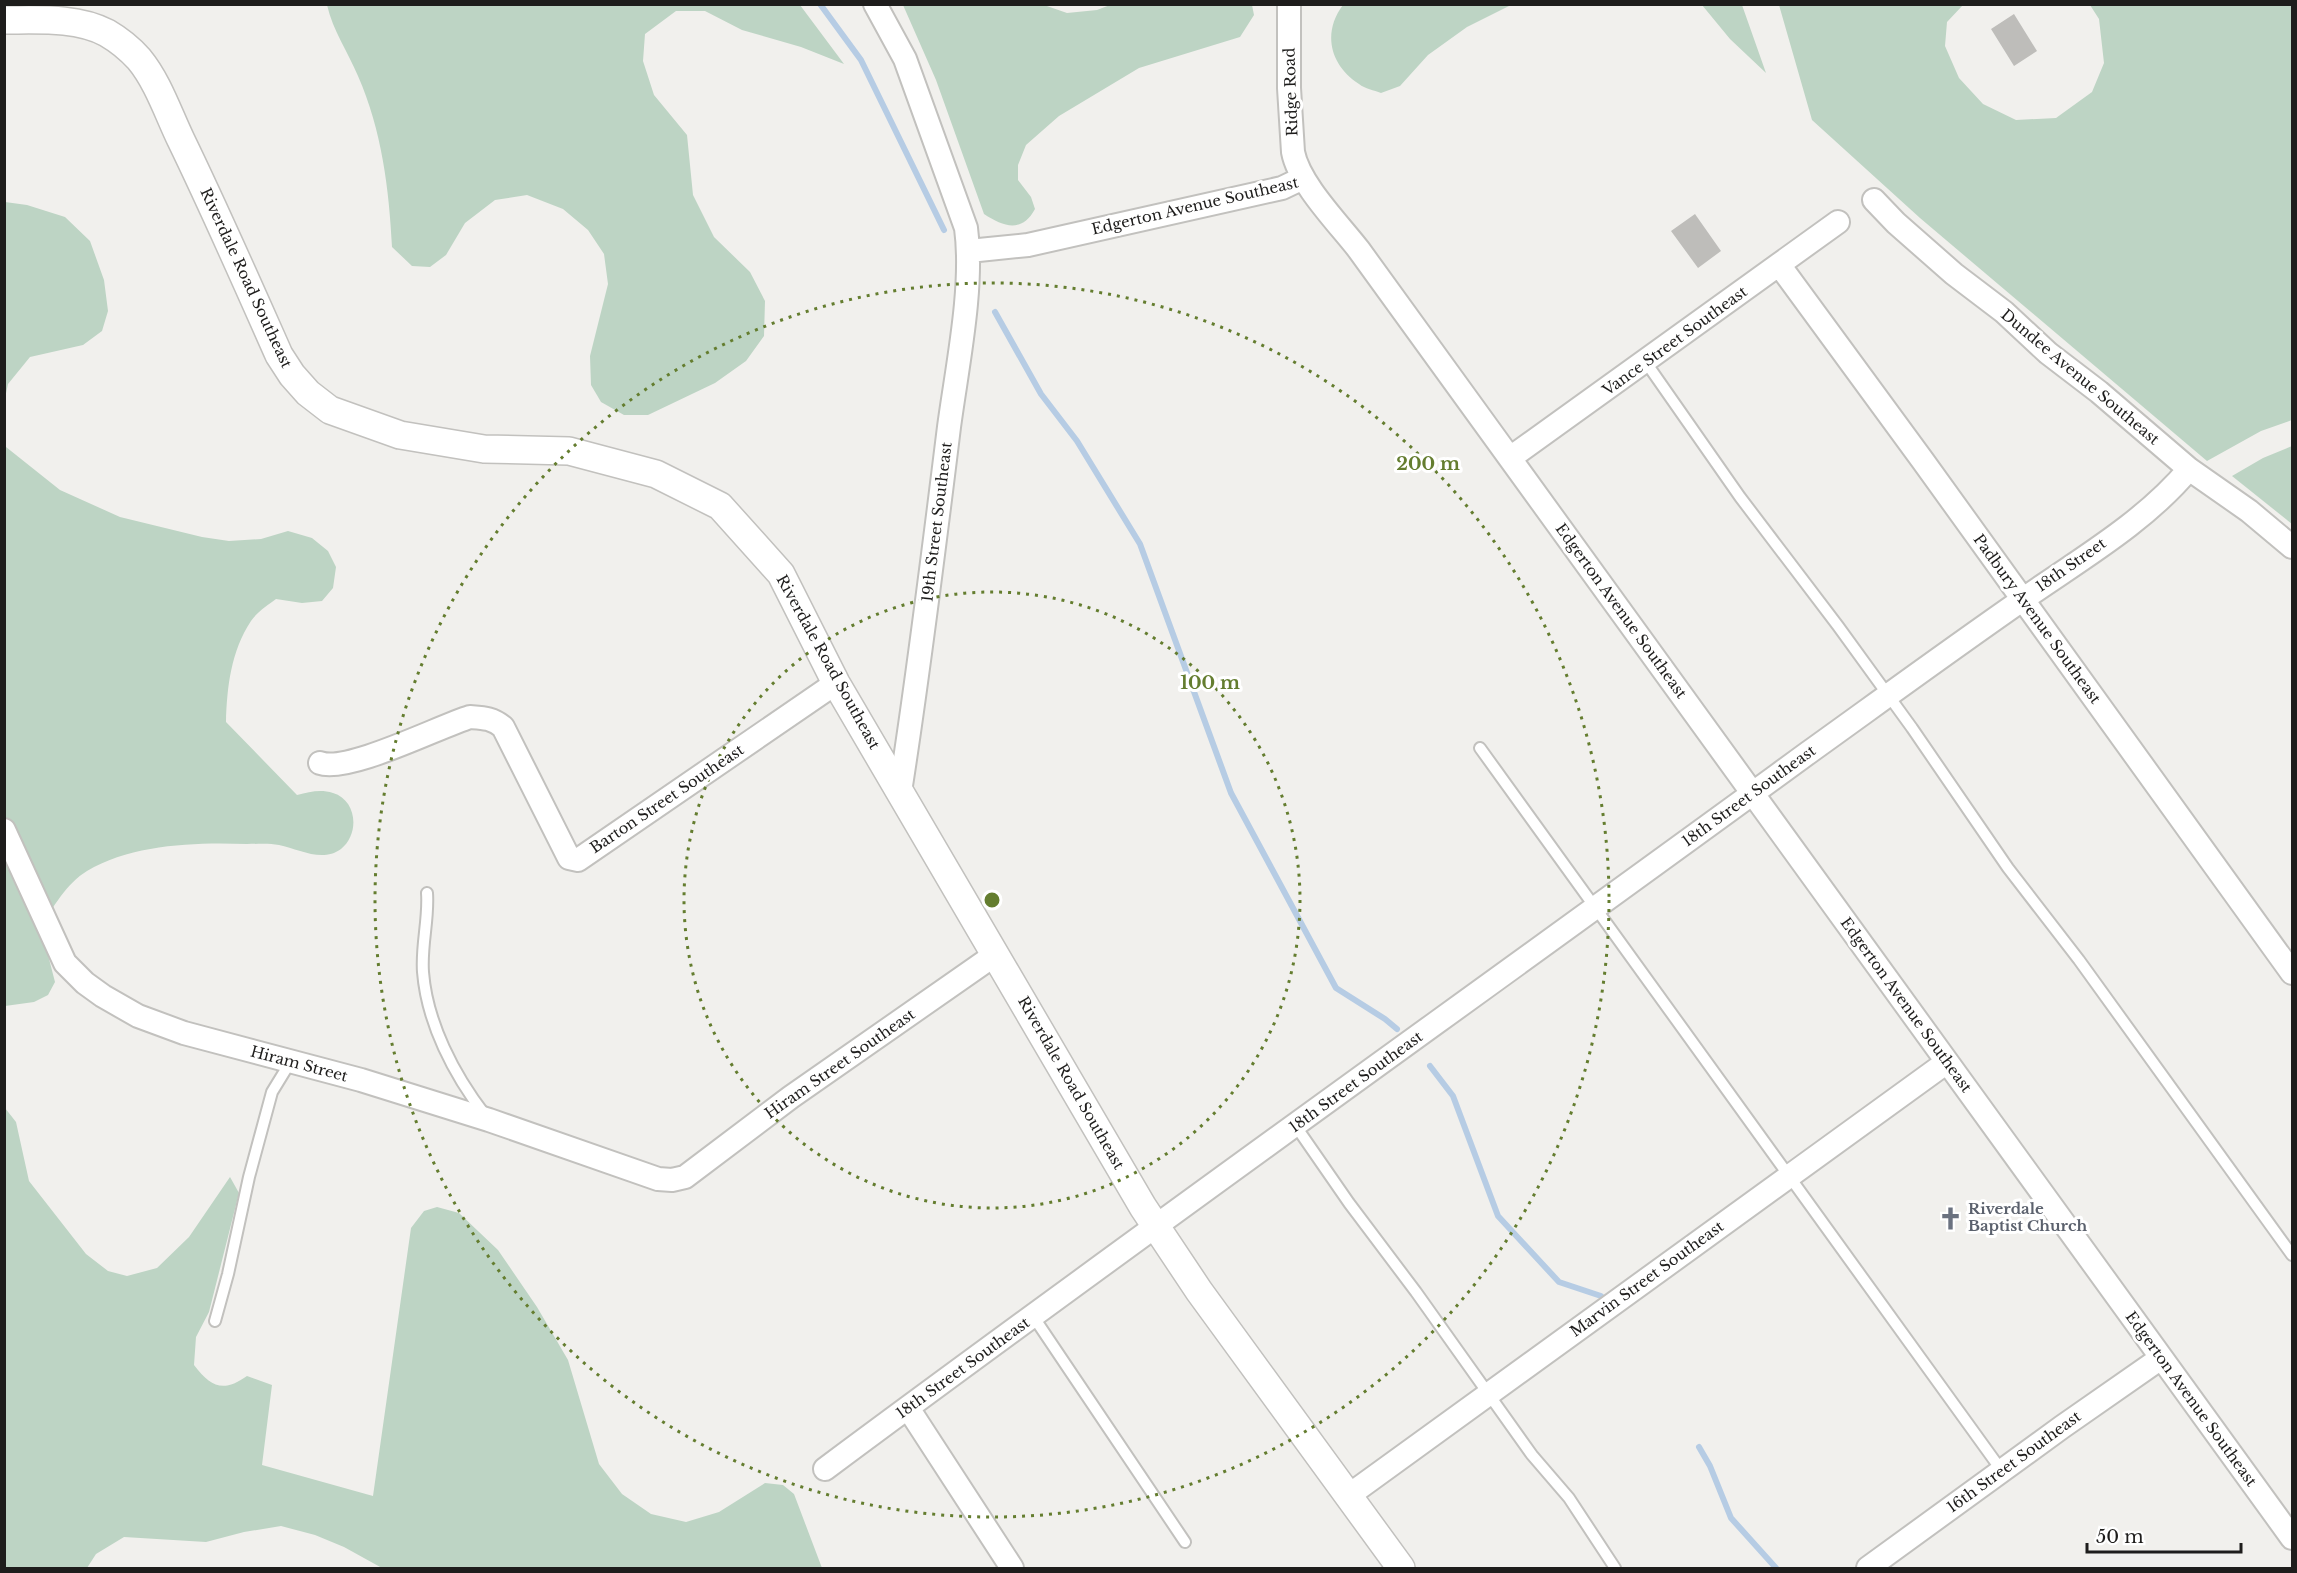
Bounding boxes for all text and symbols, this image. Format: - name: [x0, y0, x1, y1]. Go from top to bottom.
- street label: Ridge Road: [1279, 47, 1302, 137]
- street label: Edgerton Avenue Southeast: [1090, 172, 1300, 239]
- street label: Riverdale Road Southeast: [196, 185, 297, 371]
- street label: Vance Street Southeast: [1598, 282, 1751, 400]
- street label: Dundee Avenue Southeast: [1997, 305, 2164, 449]
- street label: 19th Street Southeast: [917, 441, 956, 603]
- text: 200 m: [1396, 453, 1460, 475]
- street label: Edgerton Avenue Southeast: [1552, 520, 1691, 702]
- street label: Padbury Avenue Southeast: [1970, 530, 2105, 707]
- street label: 18th Street: [2032, 533, 2110, 596]
- street label: Riverdale Road Southeast: [772, 571, 885, 753]
- text: 100 m: [1180, 672, 1240, 694]
- street label: Barton Street Southeast: [586, 740, 748, 857]
- street label: 18th Street Southeast: [1678, 741, 1819, 850]
- centre of rings: [982, 890, 1002, 910]
- street label: Edgerton Avenue Southeast: [1837, 914, 1976, 1096]
- street label: Riverdale Road Southeast: [1014, 993, 1129, 1173]
- street label: Hiram Street Southeast: [761, 1004, 919, 1123]
- street label: 18th Street Southeast: [1285, 1027, 1426, 1136]
- street label: Hiram Street: [248, 1041, 350, 1086]
- place label: Riverdale Baptist Church: [1968, 1199, 2087, 1235]
- church icon: Riverdale Baptist Church: [1937, 1205, 1963, 1231]
- street label: Marvin Street Southeast: [1566, 1216, 1727, 1341]
- street label: Edgerton Avenue Southeast: [2122, 1308, 2261, 1490]
- street label: 18th Street Southeast: [892, 1313, 1033, 1422]
- street label: 16th Street Southeast: [1943, 1406, 2085, 1517]
- scale bar: [2087, 1516, 2242, 1554]
- text: 50 m: [2096, 1526, 2144, 1548]

